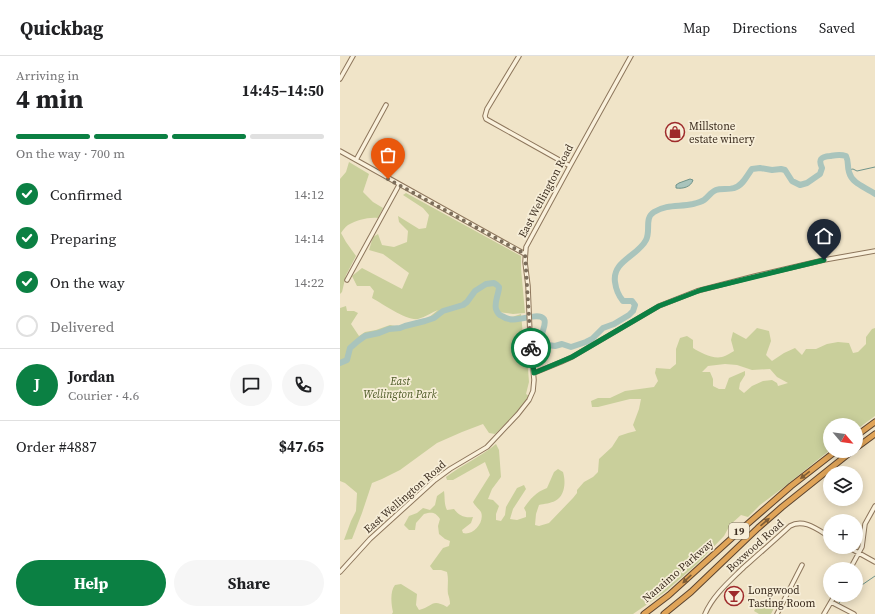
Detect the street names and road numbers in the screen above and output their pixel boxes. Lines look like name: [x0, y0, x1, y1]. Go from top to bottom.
street label: East Wellington Road: [515, 141, 577, 240]
street label: East Wellington Road: [361, 457, 450, 537]
street label: Boxwood Road: [723, 516, 788, 576]
road number: 19: [729, 523, 749, 539]
street label: Nanaimo Parkway: [639, 536, 717, 606]

